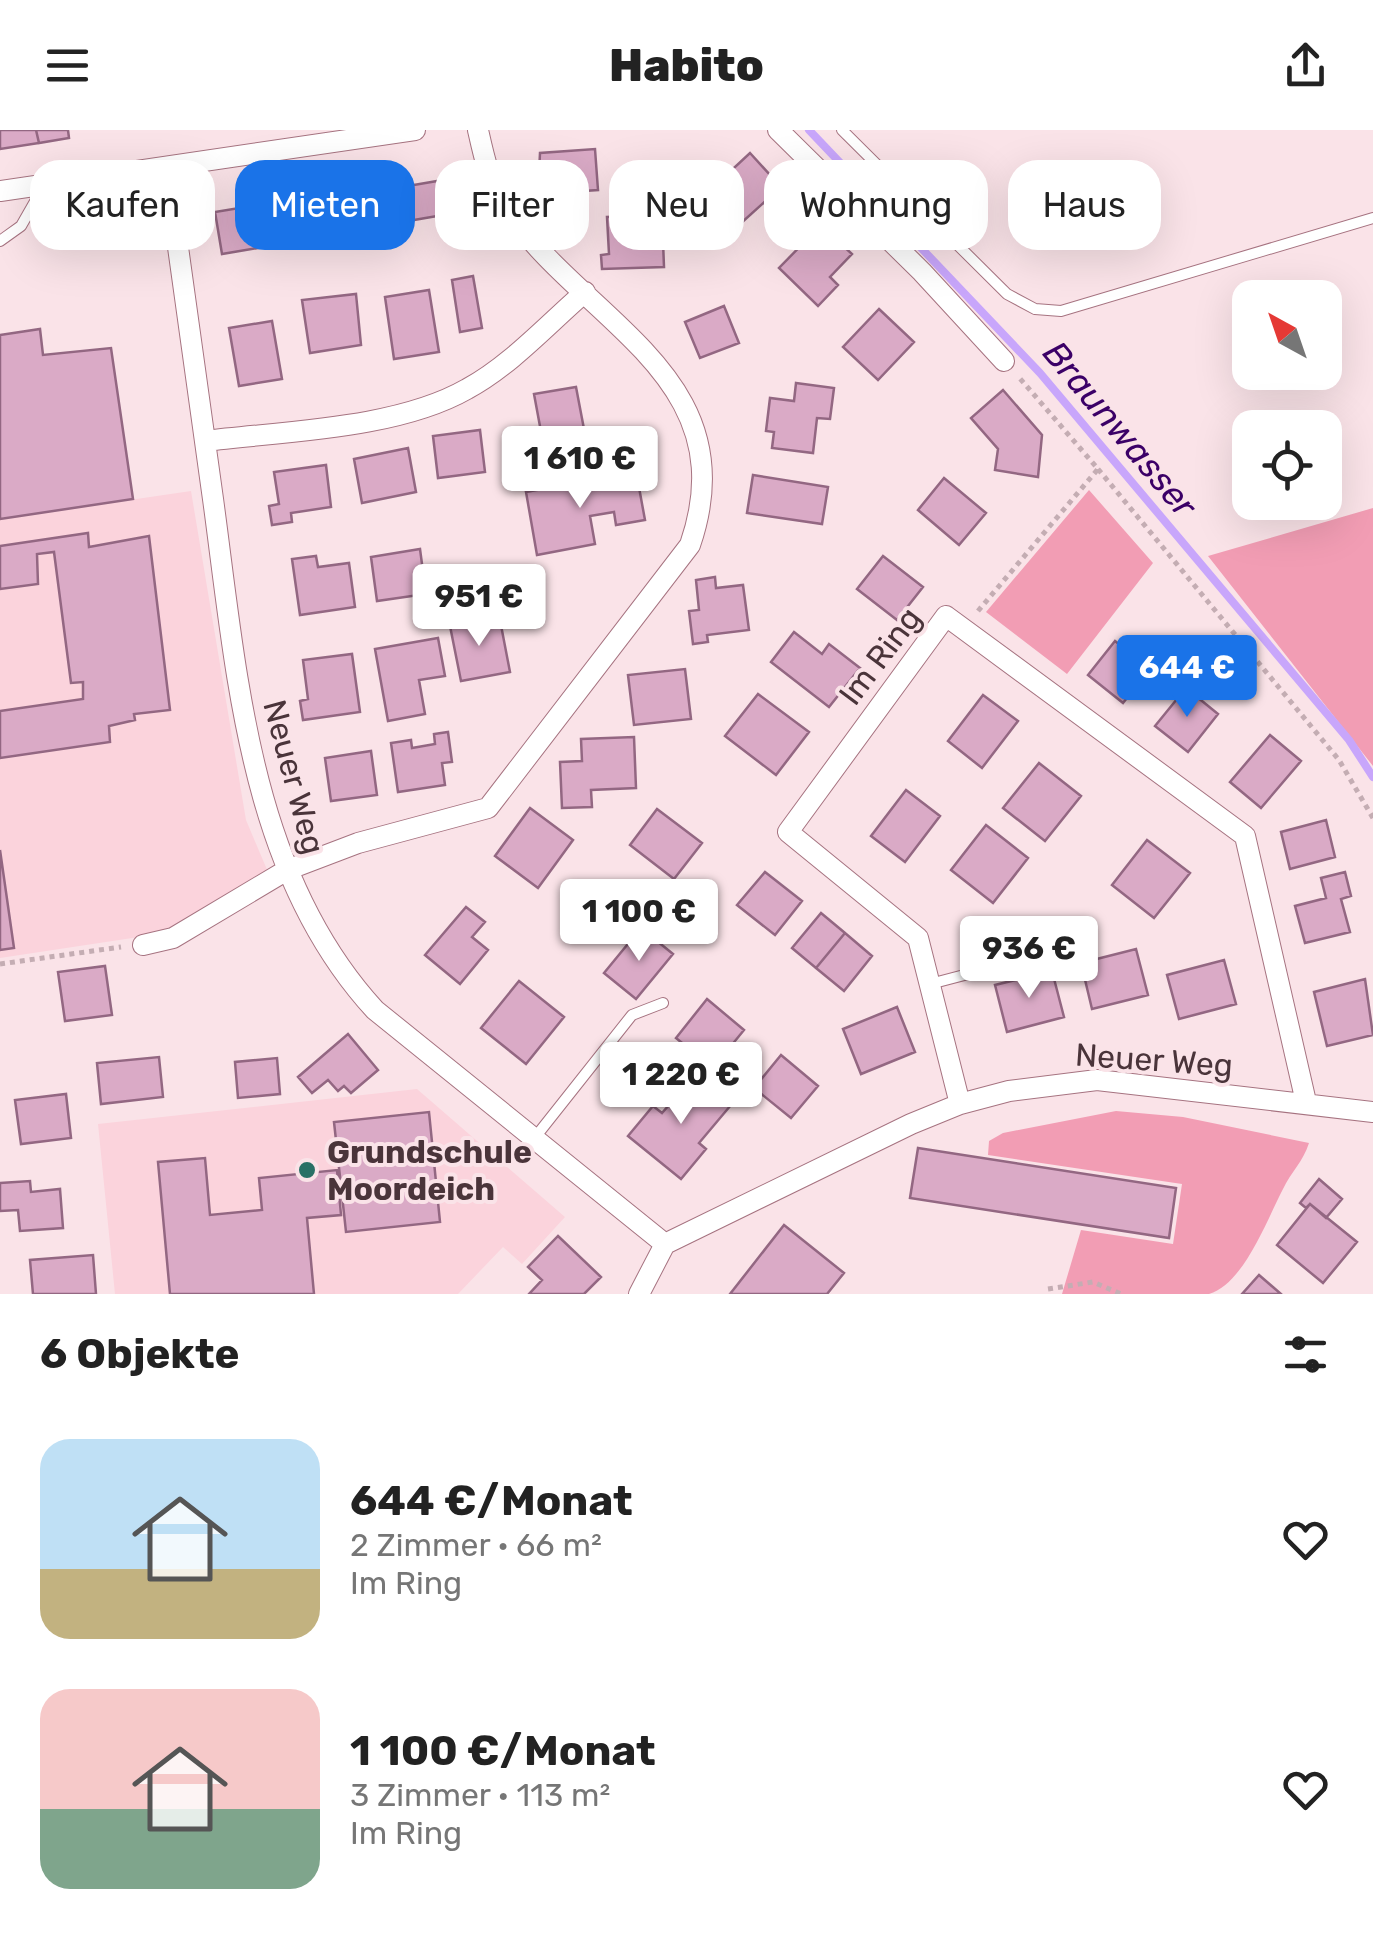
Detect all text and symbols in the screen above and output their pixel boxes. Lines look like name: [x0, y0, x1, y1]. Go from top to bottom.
icon: menu: [40, 38, 95, 93]
icon: share: [1278, 38, 1333, 93]
text: Habito: [609, 39, 764, 92]
chip: Kaufen: [30, 160, 215, 250]
chip: Mieten: [235, 160, 415, 250]
chip: Filter: [435, 160, 589, 250]
chip: Neu: [609, 160, 744, 250]
chip: Wohnung: [764, 160, 988, 250]
chip: Haus: [1008, 160, 1161, 250]
north arrow: [1232, 280, 1342, 390]
map controls: [1232, 280, 1342, 520]
water label: Braunwasser: [1034, 333, 1207, 527]
button: locate: [1232, 410, 1342, 520]
pin: 1 610 €: [488, 426, 672, 511]
text: 1 610 €: [524, 439, 636, 477]
pin: 951 €: [409, 564, 549, 649]
text: 951 €: [435, 577, 523, 615]
street label: Im Ring: [831, 600, 929, 712]
pin: 644 €: [1117, 635, 1257, 720]
text: 644 €: [1139, 648, 1235, 686]
street label: Neuer Weg: [255, 696, 333, 858]
pin: 1 100 €: [547, 879, 731, 964]
text: 1 100 €: [582, 892, 696, 930]
pin: 936 €: [959, 916, 1099, 1001]
text: 936 €: [982, 929, 1076, 967]
street label: Neuer Weg: [1074, 1036, 1234, 1084]
pin: 1 220 €: [589, 1042, 773, 1127]
text: 1 220 €: [622, 1055, 740, 1093]
place label: Grundschule Moordeich: [327, 1133, 532, 1208]
marker: Grundschule Moordeich: [296, 1159, 318, 1181]
icon: filters: [1278, 1327, 1333, 1382]
text: 6 Objekte: [40, 1329, 240, 1379]
text: 644 €/Monat: [350, 1476, 633, 1526]
icon: home: [120, 1479, 240, 1599]
icon: heart: [1278, 1512, 1333, 1567]
text: 2 Zimmer · 66 m²: [350, 1526, 602, 1564]
text: Im Ring: [350, 1564, 462, 1602]
text: 1 100 €/Monat: [350, 1726, 656, 1776]
icon: home: [120, 1729, 240, 1849]
icon: heart: [1278, 1762, 1333, 1817]
text: 3 Zimmer · 113 m²: [350, 1776, 610, 1814]
text: Im Ring: [350, 1814, 462, 1852]

